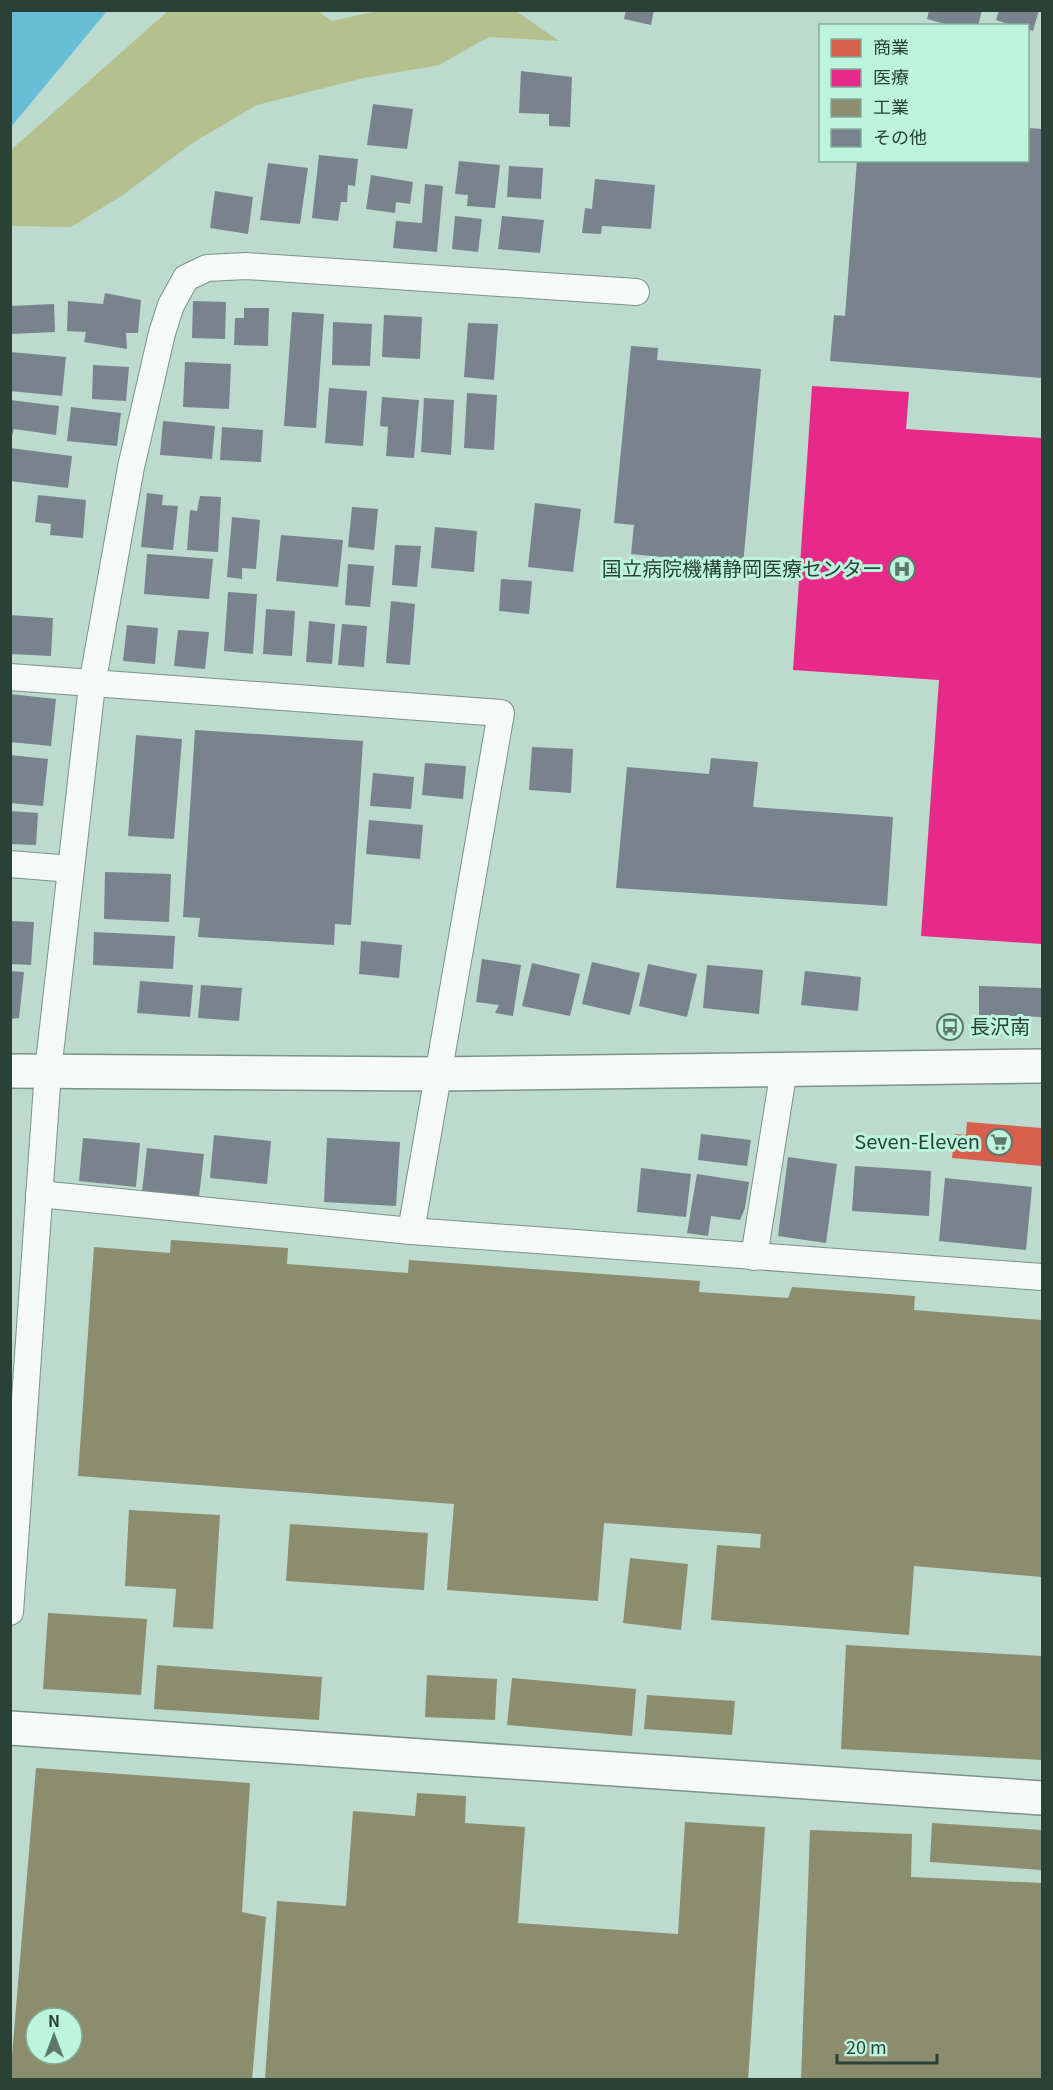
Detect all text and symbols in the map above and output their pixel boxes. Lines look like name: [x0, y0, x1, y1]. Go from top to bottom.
legend: [819, 24, 1029, 162]
text: 商業: [873, 33, 909, 59]
text: 医療: [873, 63, 909, 89]
text: 工業: [873, 93, 909, 119]
text: その他: [873, 123, 927, 149]
place label: 国立病院機構静岡医療センター: [602, 553, 882, 582]
hospital icon: 国立病院機構静岡医療センター: [887, 554, 917, 584]
place label: 長沢南: [970, 1011, 1030, 1040]
bus stop icon: 長沢南: [935, 1012, 965, 1042]
place label: Seven-Eleven: [854, 1126, 980, 1155]
supermarket icon: Seven-Eleven: [984, 1127, 1014, 1157]
north arrow: [24, 2006, 84, 2066]
text: N: [48, 2008, 60, 2032]
scale bar: [837, 2027, 938, 2065]
text: 20 m: [846, 2033, 887, 2059]

